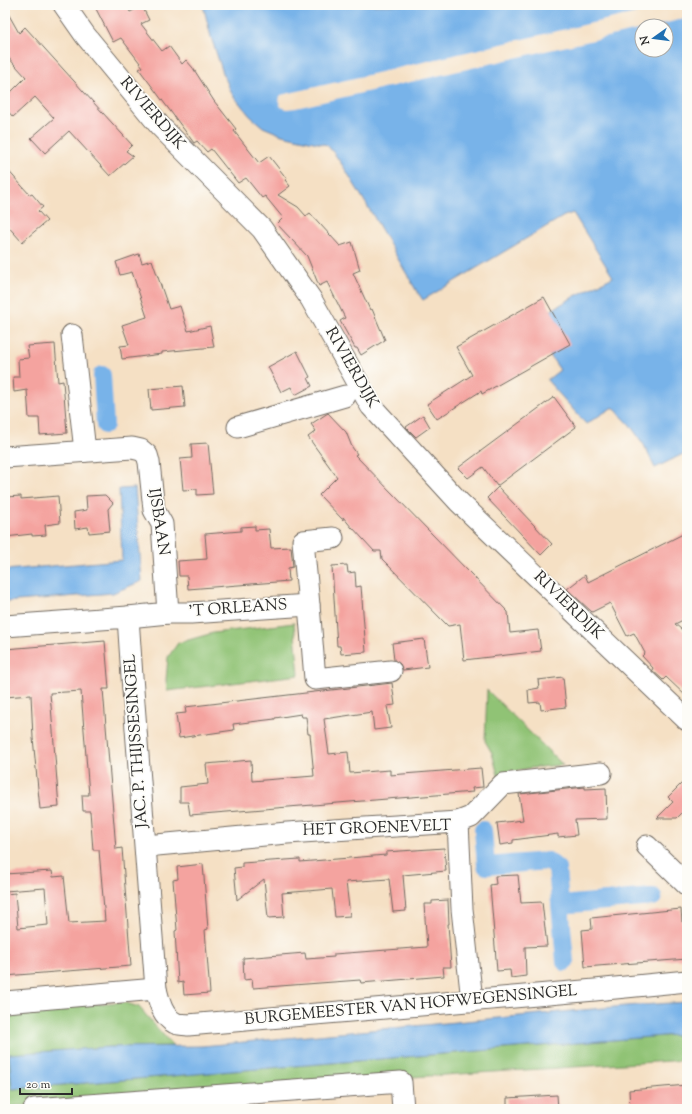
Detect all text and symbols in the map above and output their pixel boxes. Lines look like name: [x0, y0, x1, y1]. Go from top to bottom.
north arrow: [634, 18, 674, 58]
text: N: [636, 34, 654, 47]
street label: RIVIERDIJK: [114, 72, 191, 156]
street label: RIVIERDIJK: [318, 323, 384, 413]
street label: IJSBAAN: [141, 487, 175, 558]
street label: RIVIERDIJK: [528, 566, 609, 646]
street label: 'T ORLEANS: [188, 594, 288, 624]
street label: JAC. P. THIJSSESINGEL: [119, 653, 155, 830]
street label: HET GROENEVELT: [302, 815, 452, 843]
street label: BURGEMEESTER VAN HOFWEGENSINGEL: [244, 980, 579, 1032]
scale bar: [20, 1070, 72, 1096]
text: 20 m: [26, 1076, 51, 1094]

